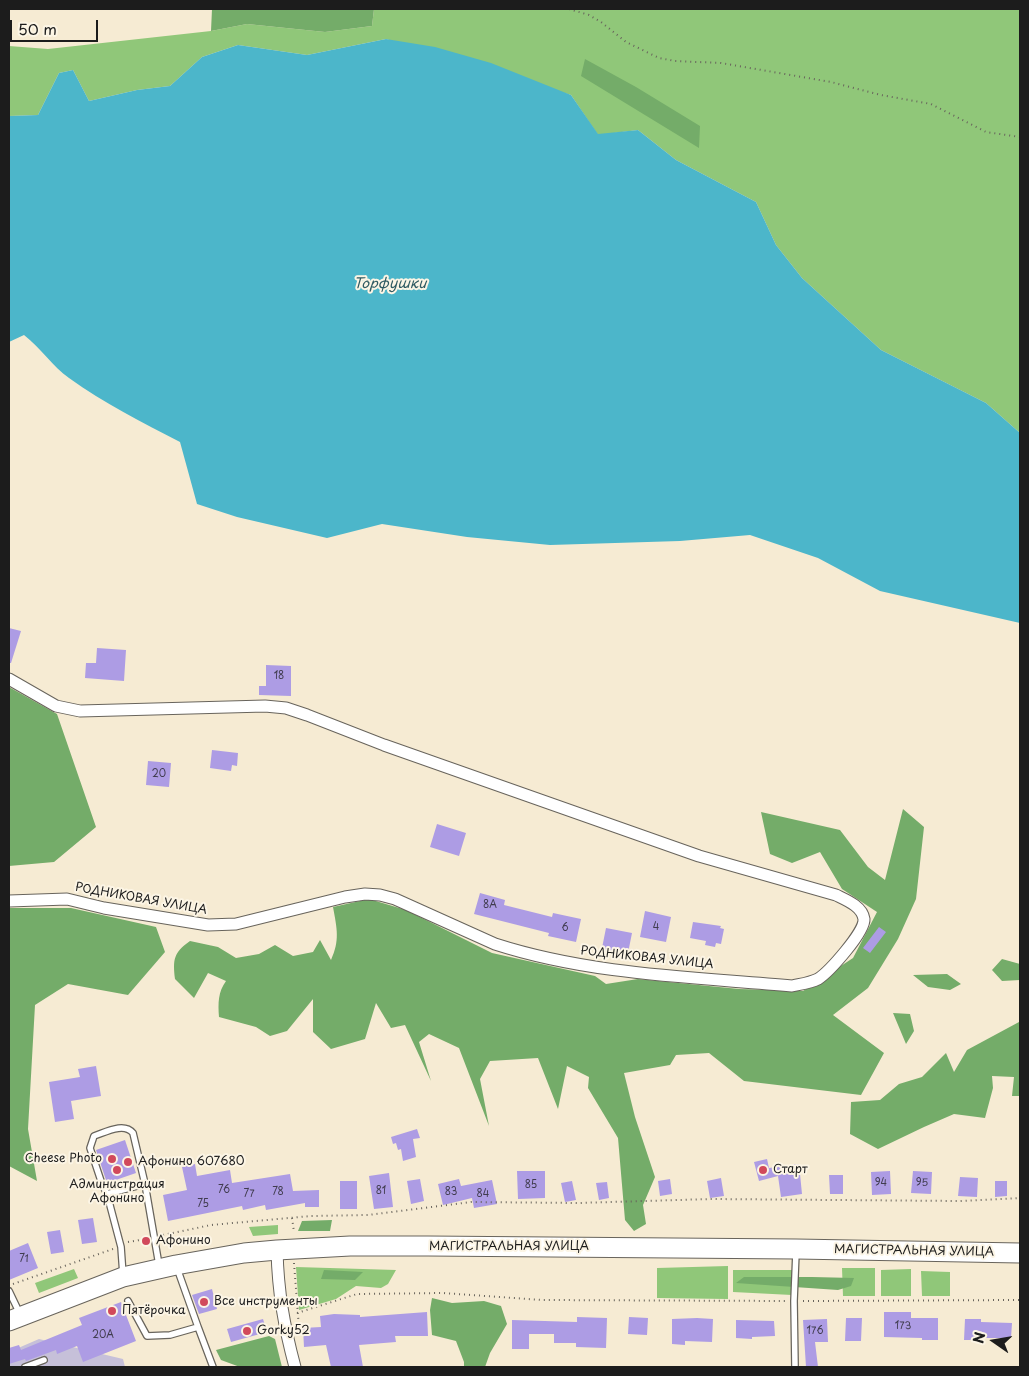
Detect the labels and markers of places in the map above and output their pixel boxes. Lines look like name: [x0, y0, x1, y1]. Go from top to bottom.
place label: Cheese Photo: [25, 1152, 102, 1166]
marker: Cheese Photo: [106, 1153, 118, 1165]
place label: Афонино 607680: [138, 1155, 245, 1169]
marker: Афонино 607680: [122, 1156, 134, 1168]
place label: Старт: [773, 1163, 808, 1177]
marker: Администрация Афонино: [111, 1164, 123, 1176]
marker: Старт: [757, 1164, 769, 1176]
place label: Администрация Афонино: [69, 1178, 165, 1206]
place label: Афонино: [156, 1234, 211, 1248]
marker: Афонино: [140, 1235, 152, 1247]
place label: Все инструменты: [214, 1295, 318, 1309]
marker: Все инструменты: [198, 1296, 210, 1308]
place label: Пятёрочка: [122, 1304, 185, 1318]
marker: Пятёрочка: [106, 1305, 118, 1317]
place label: Gorky52: [257, 1324, 310, 1338]
marker: Gorky52: [241, 1325, 253, 1337]

